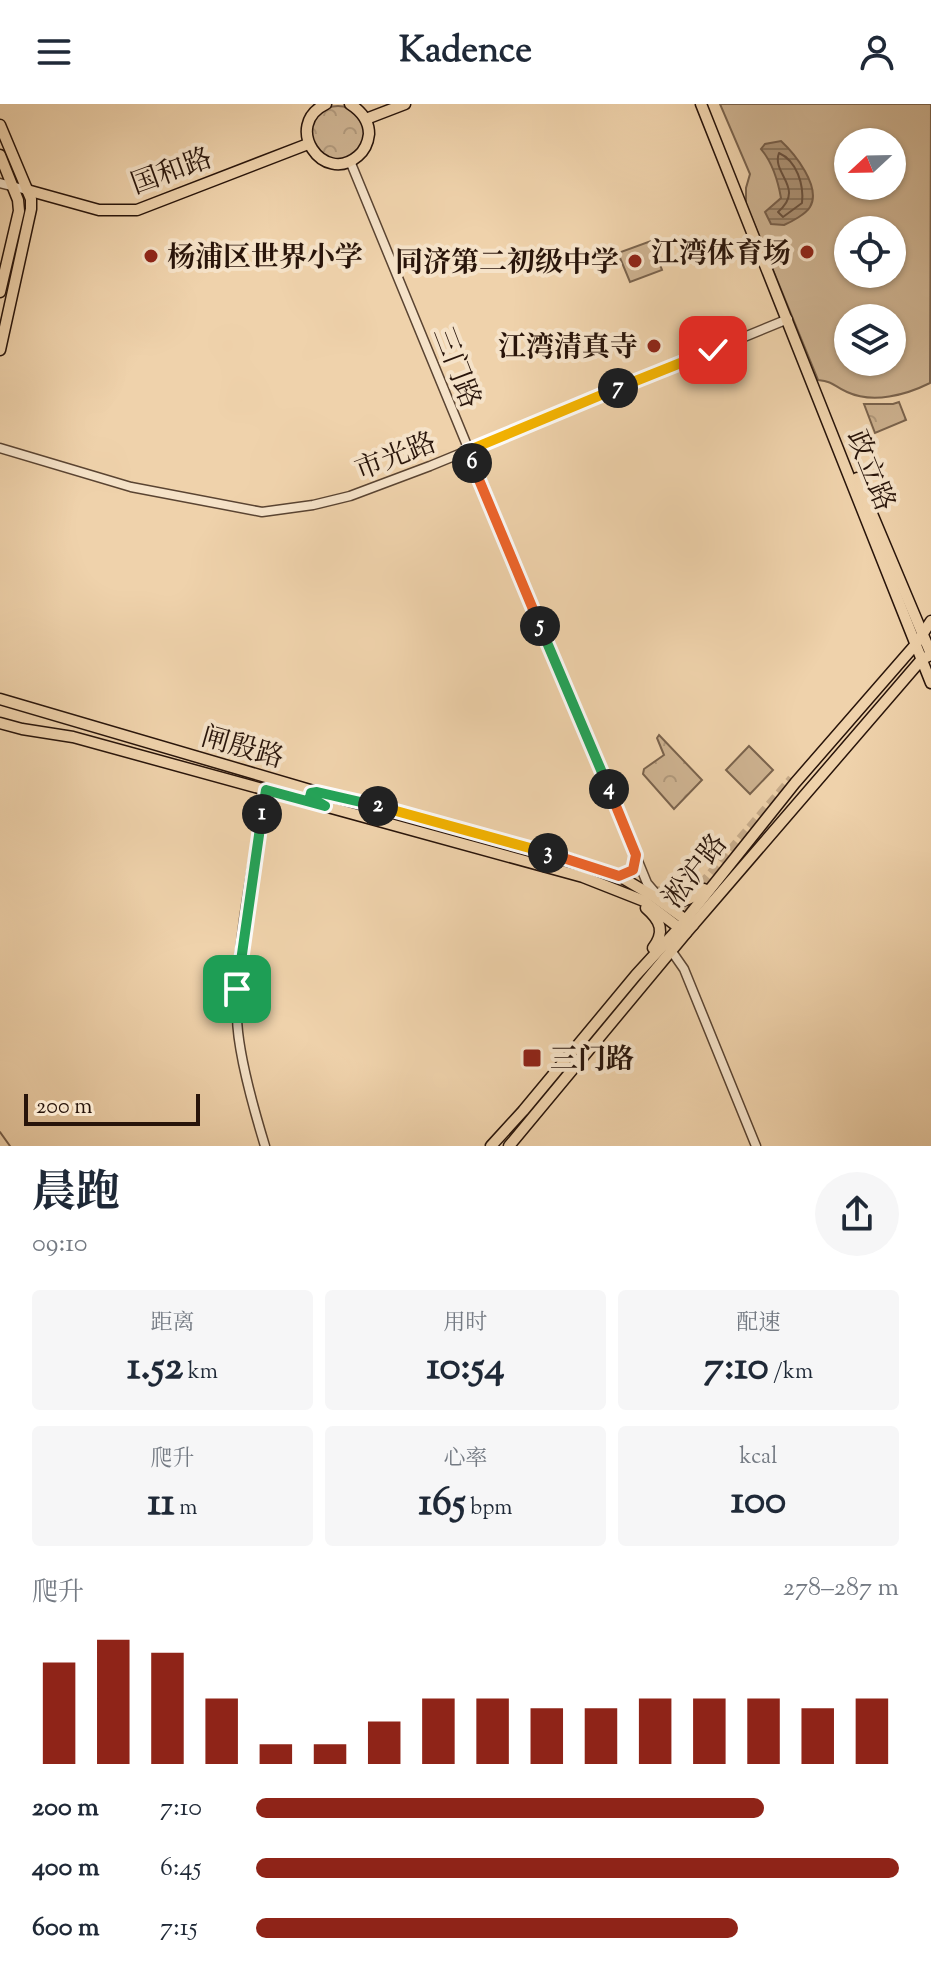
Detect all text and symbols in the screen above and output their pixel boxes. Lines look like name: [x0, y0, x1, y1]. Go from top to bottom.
text: Kadence: [399, 26, 532, 78]
icon: menu: [32, 30, 76, 74]
icon: person: [855, 30, 899, 74]
north arrow: [834, 128, 906, 200]
map controls: [834, 128, 906, 376]
street label: 国和路: [126, 140, 218, 206]
button: locate: [834, 216, 906, 288]
place label: 江湾体育场: [651, 235, 791, 275]
place label: 杨浦区世界小学: [167, 239, 363, 279]
marker: 江湾体育场: [798, 243, 816, 261]
place label: 同济第二初级中学: [395, 244, 619, 284]
marker: 杨浦区世界小学: [142, 247, 160, 265]
marker: 同济第二初级中学: [626, 252, 644, 270]
button: layers: [834, 304, 906, 376]
pin: [679, 316, 747, 384]
street label: 三门路: [421, 322, 489, 414]
icon: check: [691, 328, 735, 372]
place label: 江湾清真寺: [498, 329, 638, 369]
marker: 江湾清真寺: [645, 337, 663, 355]
pin: 7: [598, 368, 638, 408]
text: 7: [612, 372, 624, 404]
street label: 市光路: [350, 424, 442, 492]
street label: 政立路: [835, 425, 903, 518]
pin: 6: [452, 443, 492, 483]
text: 6: [467, 447, 477, 479]
pin: 5: [520, 606, 560, 646]
text: 5: [536, 610, 544, 642]
street label: 闸殷路: [196, 718, 288, 780]
pin: 4: [589, 769, 629, 809]
text: 4: [603, 773, 615, 805]
pin: 2: [358, 786, 398, 826]
text: 2: [373, 790, 383, 822]
pin: 1: [242, 794, 282, 834]
text: 1: [258, 798, 266, 830]
street label: 淞沪路: [655, 826, 738, 917]
pin: 3: [528, 833, 568, 873]
text: 3: [544, 837, 552, 869]
pin: [203, 955, 271, 1023]
icon: arrive: [215, 967, 259, 1011]
place label: 三门路: [550, 1041, 634, 1081]
marker: 三门路: [521, 1047, 543, 1069]
scale bar: [24, 1090, 200, 1126]
text: 200 m: [36, 1092, 92, 1124]
text: 晨跑: [32, 1164, 120, 1227]
button: share: [815, 1172, 899, 1256]
text: 09:10: [32, 1226, 87, 1263]
text: 距离: [150, 1308, 195, 1340]
text: 用时: [443, 1308, 488, 1340]
text: 配速: [736, 1308, 781, 1340]
text: 1.52: [127, 1340, 183, 1397]
text: 10:54: [426, 1340, 505, 1397]
text: 7:10: [704, 1340, 769, 1397]
text: km: [183, 1357, 218, 1389]
text: /km: [769, 1357, 813, 1389]
text: kcal: [740, 1442, 777, 1474]
text: 爬升: [150, 1444, 195, 1476]
text: 心率: [443, 1444, 488, 1476]
text: 100: [731, 1474, 786, 1531]
text: 11: [147, 1476, 175, 1533]
text: 165: [418, 1476, 466, 1533]
text: m: [175, 1493, 198, 1525]
text: bpm: [466, 1493, 513, 1525]
text: 278–287 m: [783, 1570, 899, 1607]
text: 爬升: [32, 1575, 84, 1612]
text: 200 m: [32, 1790, 99, 1827]
text: 7:10: [160, 1790, 202, 1827]
text: 400 m: [32, 1850, 99, 1887]
text: 6:45: [160, 1850, 201, 1887]
text: 600 m: [32, 1910, 99, 1947]
text: 7:15: [160, 1910, 198, 1947]

